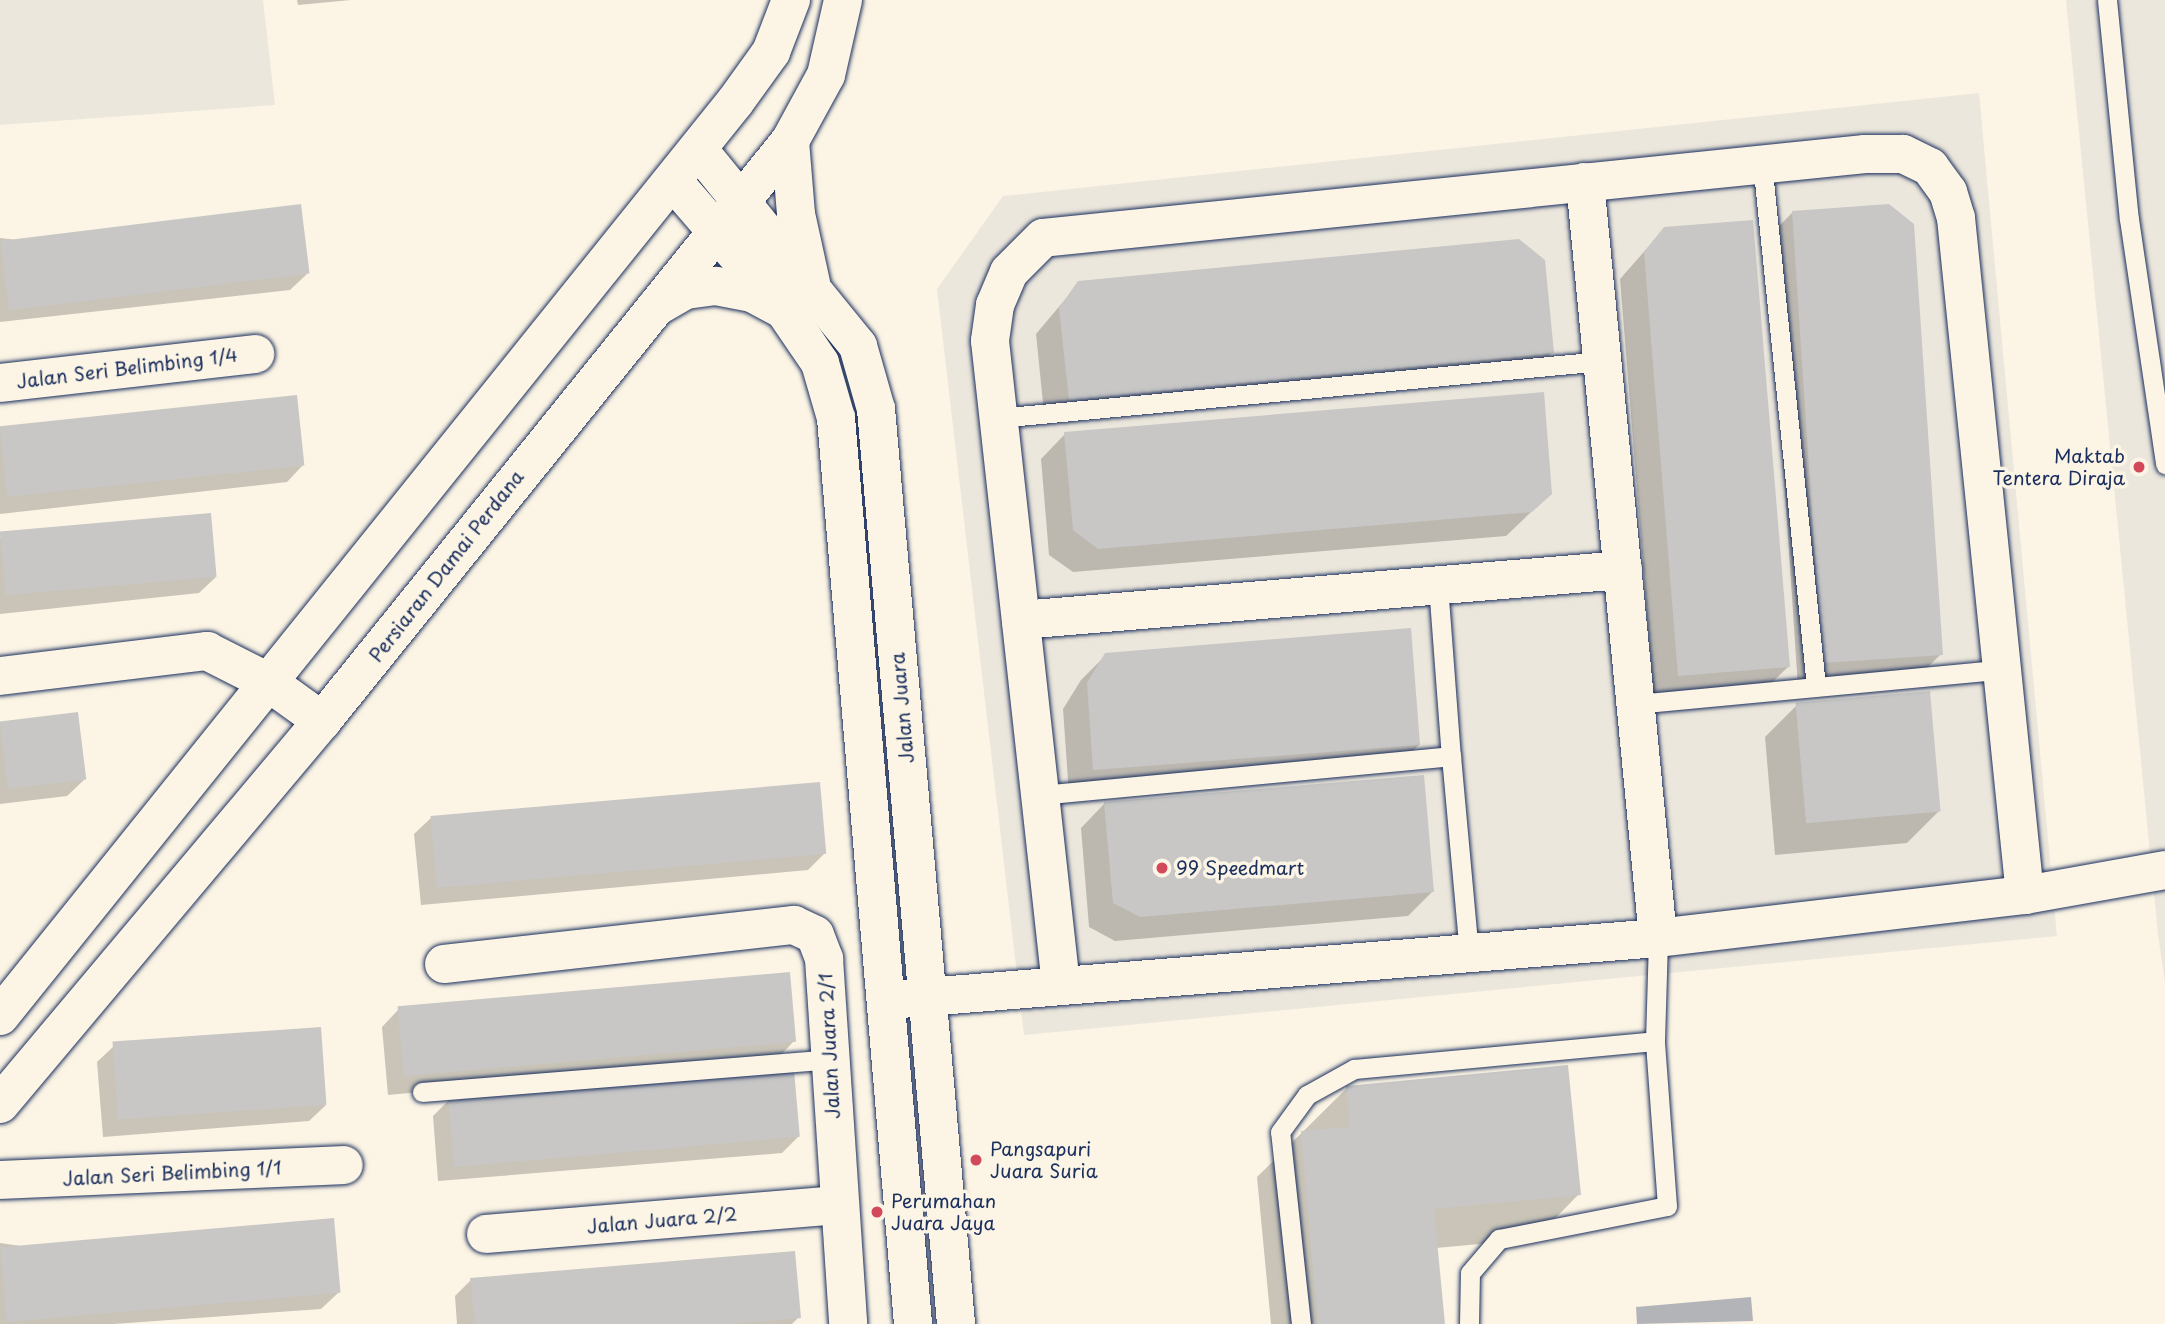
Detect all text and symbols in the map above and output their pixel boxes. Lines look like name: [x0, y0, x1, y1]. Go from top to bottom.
street label: Jalan Seri Belimbing 1/4: [15, 343, 239, 393]
place label: Maktab Tentera Diraja: [1992, 445, 2125, 489]
marker: Maktab Tentera Diraja: [2131, 459, 2147, 475]
street label: Persiaran Damai Perdana: [364, 465, 528, 667]
street label: Jalan Juara: [886, 652, 918, 764]
place label: 99 Speedmart: [1176, 857, 1305, 879]
marker: 99 Speedmart: [1154, 860, 1170, 876]
street label: Jalan Juara 2/1: [814, 972, 844, 1120]
place label: Pangsapuri Juara Suria: [990, 1138, 1098, 1182]
marker: Pangsapuri Juara Suria: [968, 1152, 984, 1168]
street label: Jalan Seri Belimbing 1/1: [62, 1156, 282, 1190]
place label: Perumahan Juara Jaya: [891, 1190, 996, 1234]
street label: Jalan Juara 2/2: [585, 1202, 739, 1238]
marker: Perumahan Juara Jaya: [869, 1204, 885, 1220]

